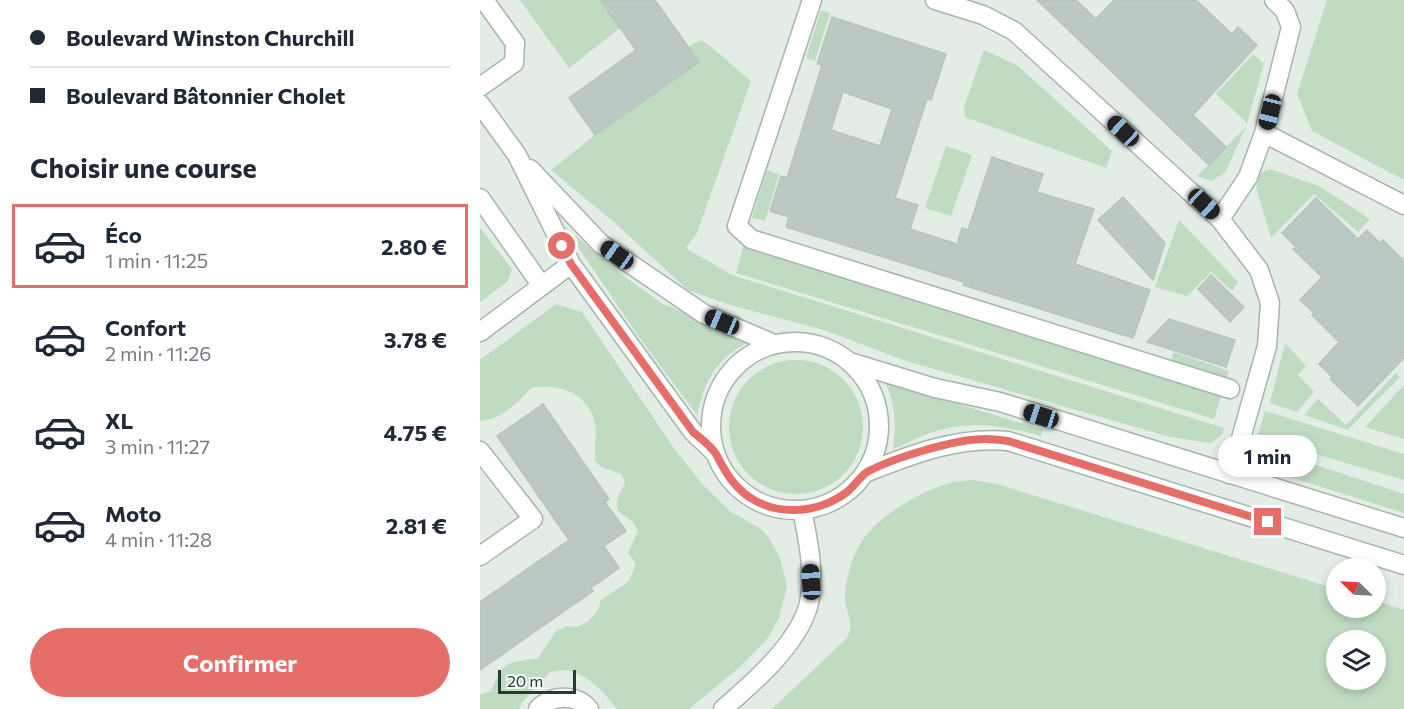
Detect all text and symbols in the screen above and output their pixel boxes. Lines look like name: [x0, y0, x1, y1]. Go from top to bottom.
text: Boulevard Winston Churchill: [66, 24, 355, 51]
text: Boulevard Bâtonnier Cholet: [66, 82, 345, 109]
car: [1257, 92, 1283, 132]
car: [1104, 112, 1142, 150]
text: Choisir une course: [30, 151, 257, 184]
car: [1185, 185, 1223, 223]
icon: car: [33, 219, 87, 273]
text: Éco: [105, 221, 142, 248]
route start: [548, 232, 575, 259]
text: 2.80 €: [381, 233, 447, 260]
car: [597, 237, 637, 273]
text: 1 min · 11:25: [105, 248, 208, 272]
car: [702, 307, 742, 337]
icon: car: [33, 312, 87, 366]
text: Confort: [105, 314, 186, 341]
text: 3.78 €: [384, 326, 447, 353]
text: 2 min · 11:26: [105, 341, 211, 365]
car: [1021, 402, 1061, 430]
icon: car: [33, 405, 87, 459]
text: XL: [105, 407, 133, 434]
text: 4.75 €: [384, 419, 447, 446]
text: 3 min · 11:27: [105, 434, 210, 458]
callout: 1 min: [1218, 435, 1318, 477]
text: 1 min: [1244, 444, 1291, 468]
icon: car: [33, 498, 87, 552]
text: Moto: [105, 500, 161, 527]
route end: [1254, 508, 1281, 535]
text: 2.81 €: [386, 512, 447, 539]
text: 4 min · 11:28: [105, 527, 212, 551]
north arrow: [1326, 558, 1386, 618]
map controls: [1326, 558, 1386, 690]
car: [801, 564, 821, 600]
button: Confirmer: [30, 628, 450, 697]
button: layers: [1326, 630, 1386, 690]
scale bar: [498, 667, 576, 694]
text: 20 m: [507, 671, 543, 690]

